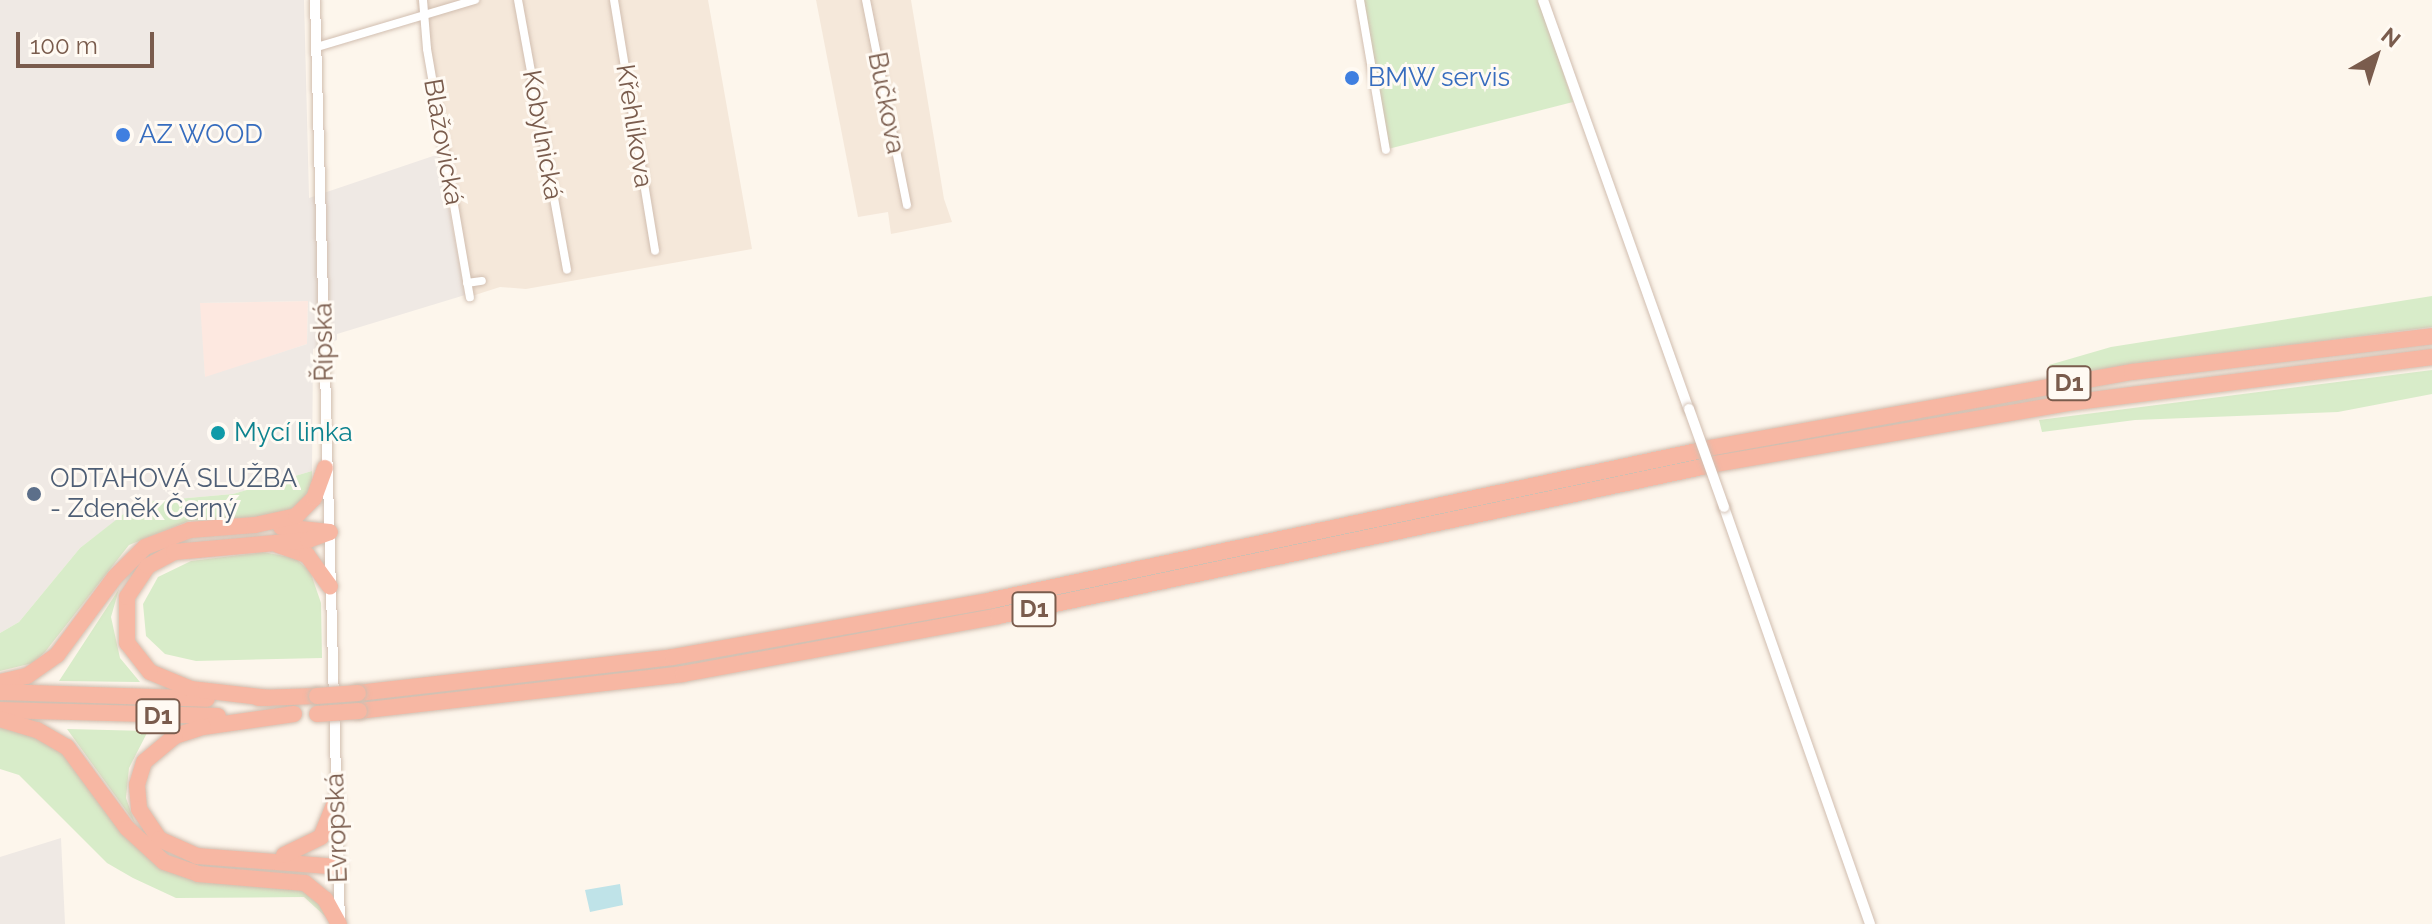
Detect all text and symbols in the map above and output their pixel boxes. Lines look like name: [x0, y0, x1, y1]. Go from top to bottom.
scale bar: [20, 16, 158, 66]
north arrow: [2336, 16, 2416, 96]
text: N: [2376, 22, 2406, 53]
text: 100 m: [30, 31, 98, 60]
street label: Bučkova: [861, 50, 911, 156]
street label: Křehlíkova: [609, 62, 659, 190]
place label: BMW servis: [1368, 62, 1511, 94]
street label: Kobylnická: [515, 68, 569, 202]
marker: BMW servis: [1343, 69, 1361, 87]
street label: Blažovická: [417, 76, 469, 208]
place label: AZ WOOD: [139, 119, 264, 151]
marker: AZ WOOD: [114, 126, 132, 144]
street label: Řípská: [308, 302, 340, 382]
road number: D1: [2045, 363, 2093, 403]
place label: Mycí linka: [234, 417, 353, 449]
marker: Mycí linka: [209, 424, 227, 442]
place label: ODTAHOVÁ SLUŽBA - Zdeněk Černý: [50, 463, 298, 524]
marker: ODTAHOVÁ SLUŽBA - Zdeněk Černý: [25, 485, 43, 503]
road number: D1: [1010, 589, 1058, 629]
road number: D1: [134, 696, 182, 736]
street label: Evropská: [319, 773, 355, 883]

